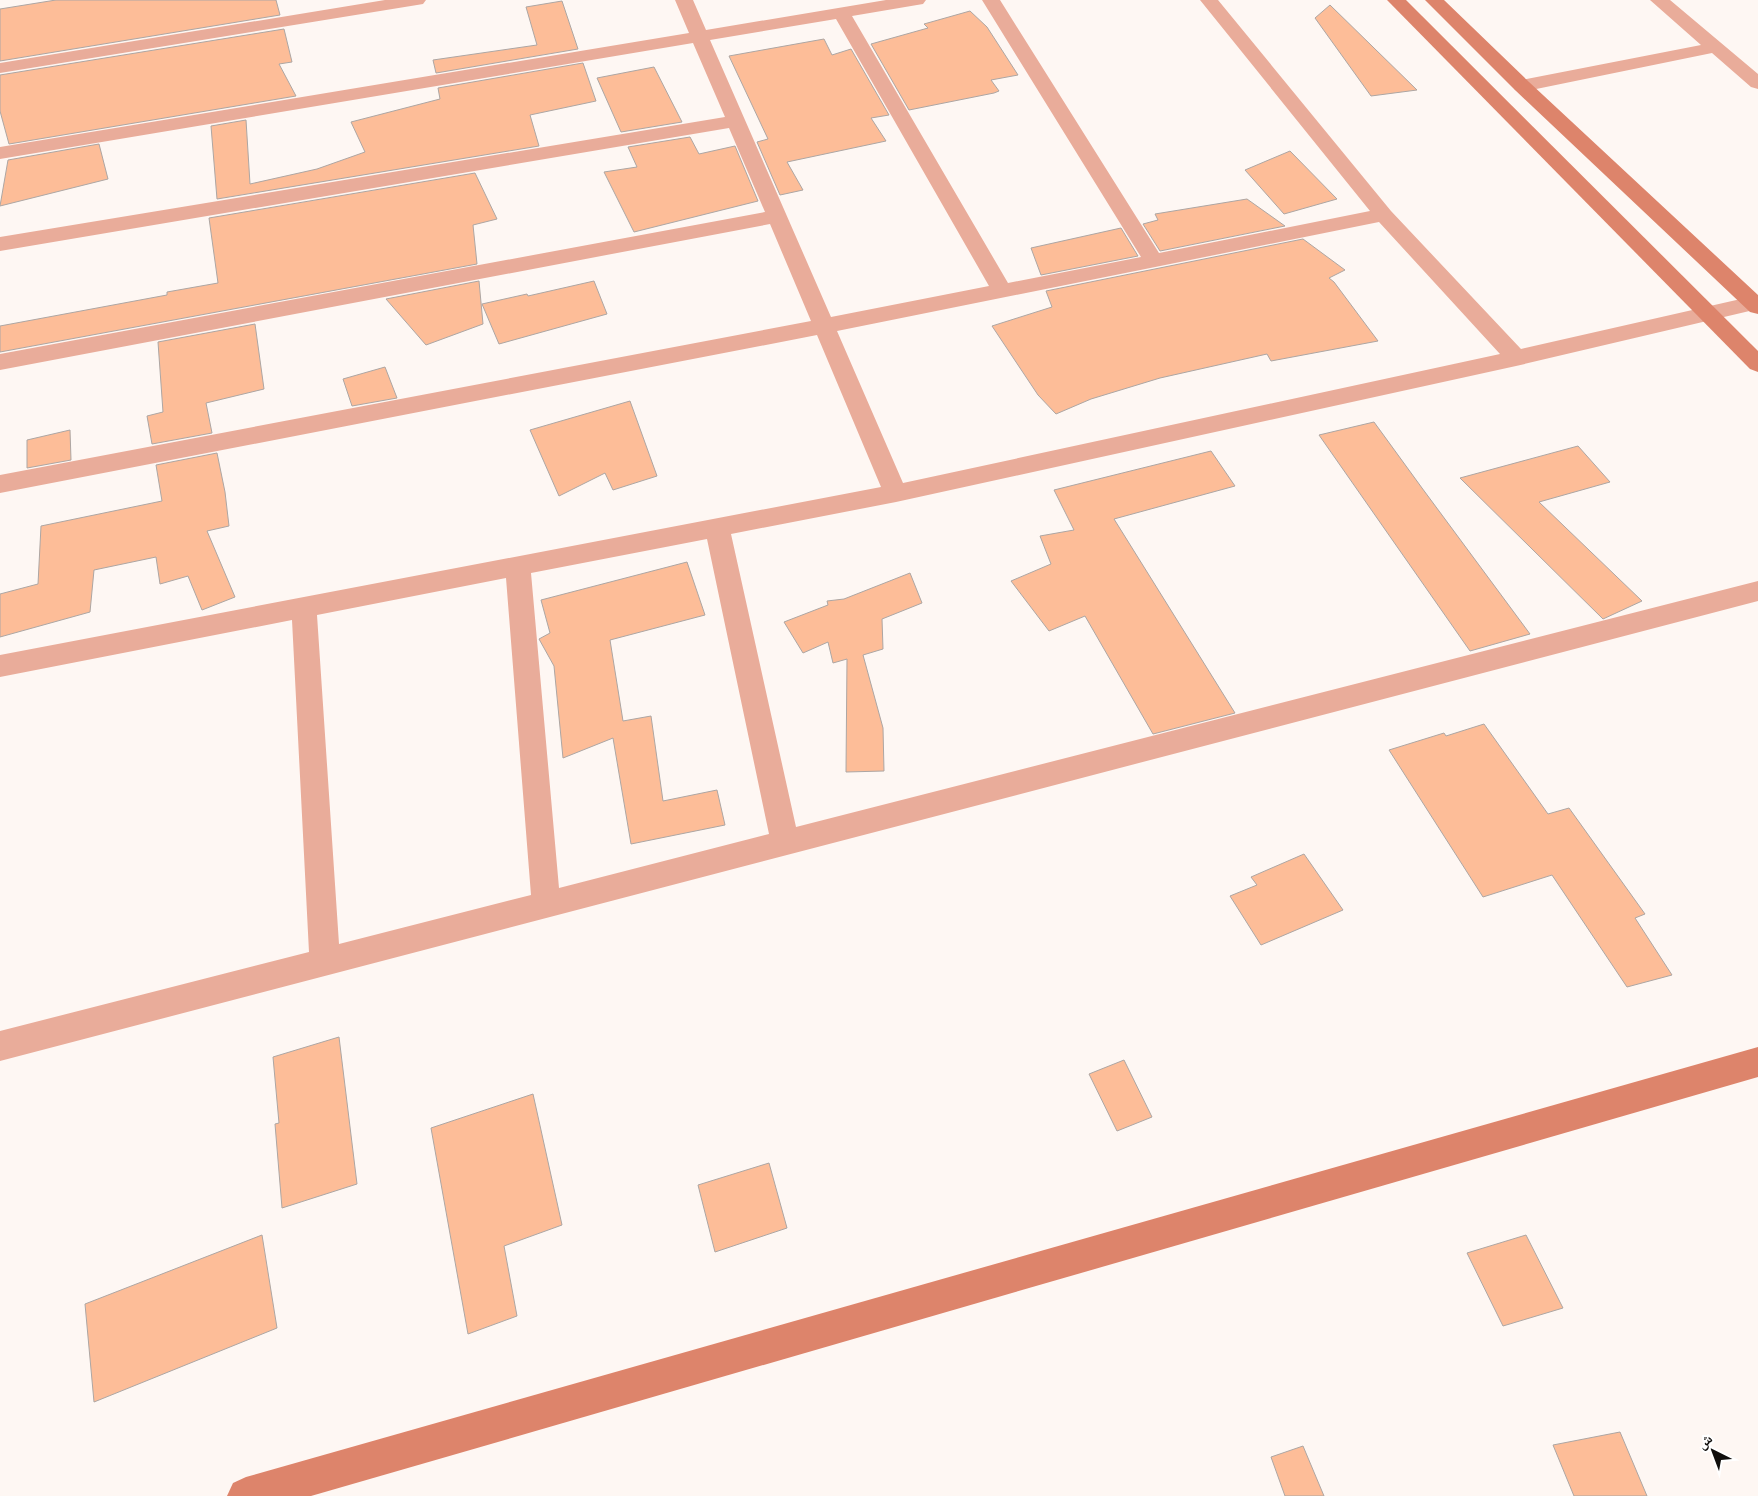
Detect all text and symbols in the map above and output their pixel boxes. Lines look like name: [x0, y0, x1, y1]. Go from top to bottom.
north arrow: [1688, 1426, 1738, 1476]
text: ش: [1691, 1428, 1716, 1453]

